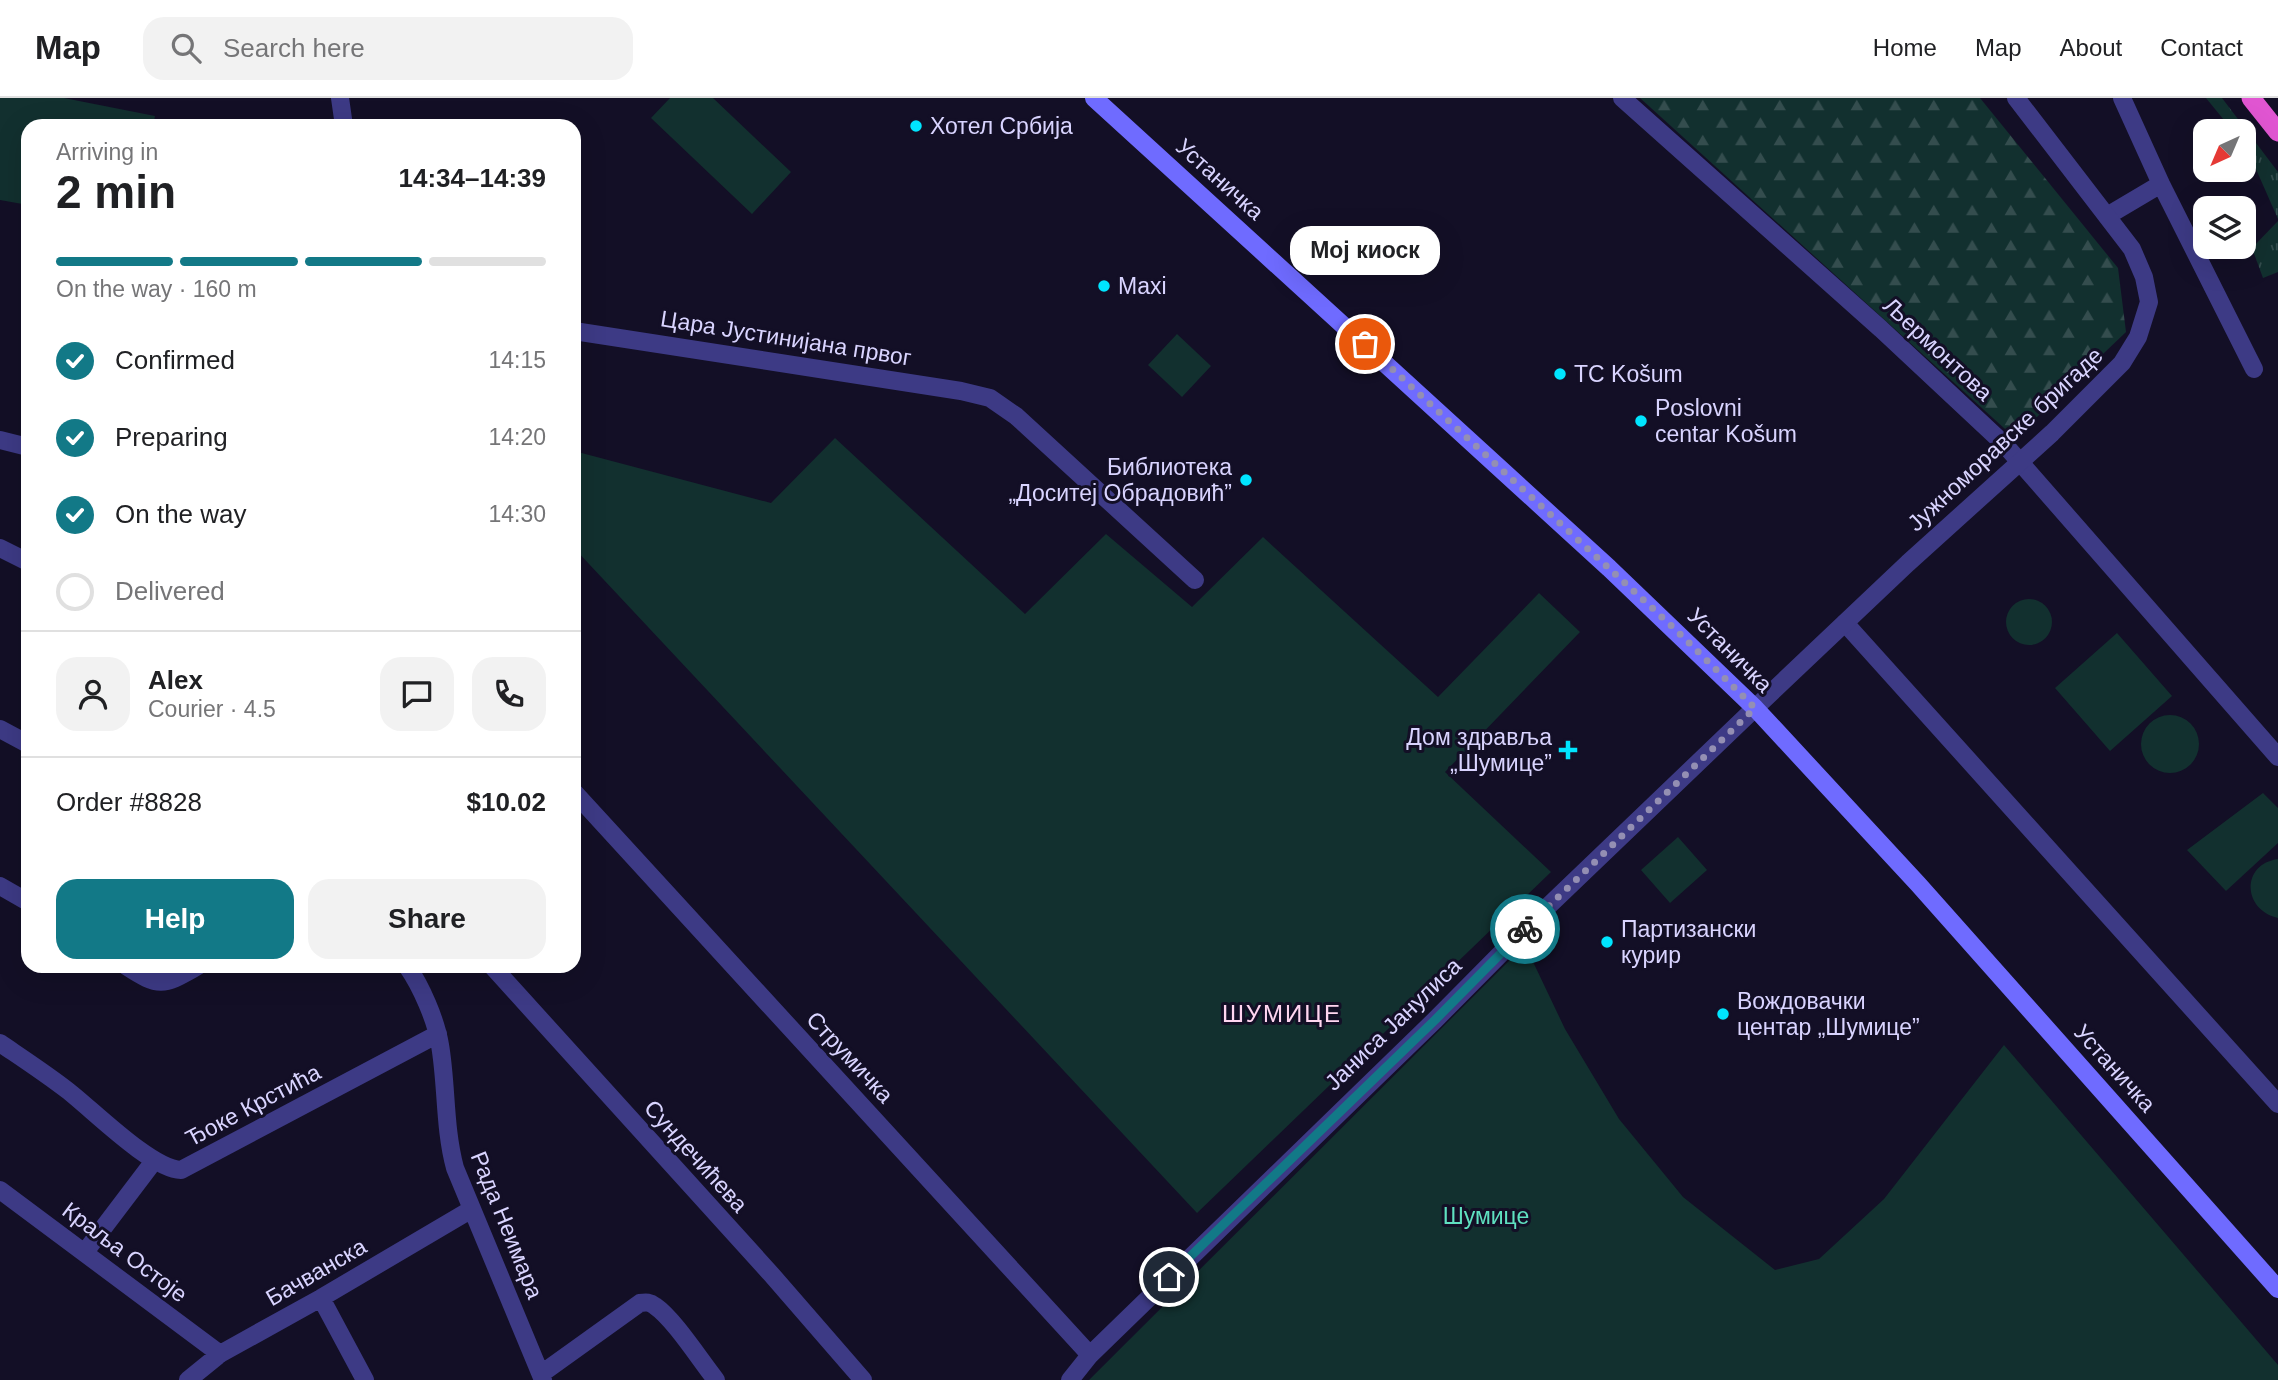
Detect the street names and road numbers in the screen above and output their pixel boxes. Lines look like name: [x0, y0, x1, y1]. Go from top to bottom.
street label: Устаничка: [1171, 133, 1269, 225]
street label: Љермонтова: [1878, 292, 1998, 406]
street label: Цара Јустинијана првог: [659, 305, 913, 371]
street label: Јужноморавске бригаде: [1902, 342, 2108, 536]
street label: Устаничка: [1682, 602, 1778, 698]
street label: Јаниса Јанулиса: [1320, 952, 1467, 1096]
street label: Струмичка: [801, 1006, 899, 1108]
street label: Устаничка: [2069, 1019, 2161, 1117]
street label: Ђоке Крстића: [181, 1058, 325, 1151]
street label: Сундечићева: [639, 1095, 753, 1217]
street label: Рада Неимара: [466, 1148, 548, 1303]
street label: Краља Остоје: [58, 1197, 192, 1307]
street label: Бачванска: [261, 1233, 371, 1311]

